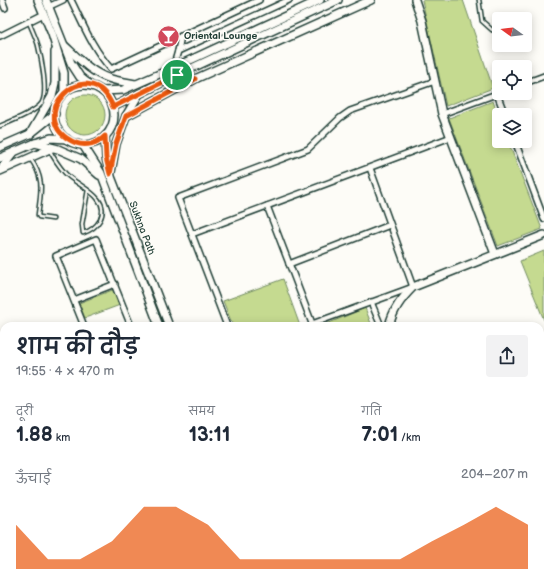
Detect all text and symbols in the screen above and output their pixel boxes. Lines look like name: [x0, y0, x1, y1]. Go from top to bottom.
north arrow: [492, 12, 532, 52]
map controls: [492, 12, 532, 148]
bar icon: Oriental Lounge: [155, 23, 181, 49]
place label: Oriental Lounge: [184, 30, 257, 42]
pin: [160, 58, 194, 92]
button: locate: [492, 60, 532, 100]
icon: arrive: [166, 64, 188, 86]
button: layers: [492, 108, 532, 148]
street label: Sukhna Path: [126, 200, 158, 257]
text: शाम की दौड़: [16, 334, 139, 361]
button: share: [486, 335, 528, 377]
text: 19:55 · 4 × 470 m: [16, 363, 114, 379]
text: दूरी: [16, 405, 33, 418]
text: समय: [189, 405, 215, 418]
text: गति: [361, 405, 381, 418]
text: 1.88: [16, 423, 53, 447]
text: 13:11: [189, 423, 230, 447]
text: 7:01: [361, 423, 398, 447]
text: km: [53, 431, 70, 444]
text: /km: [398, 431, 421, 444]
text: 204–207 m: [461, 466, 528, 482]
text: ऊँचाई: [16, 471, 51, 487]

